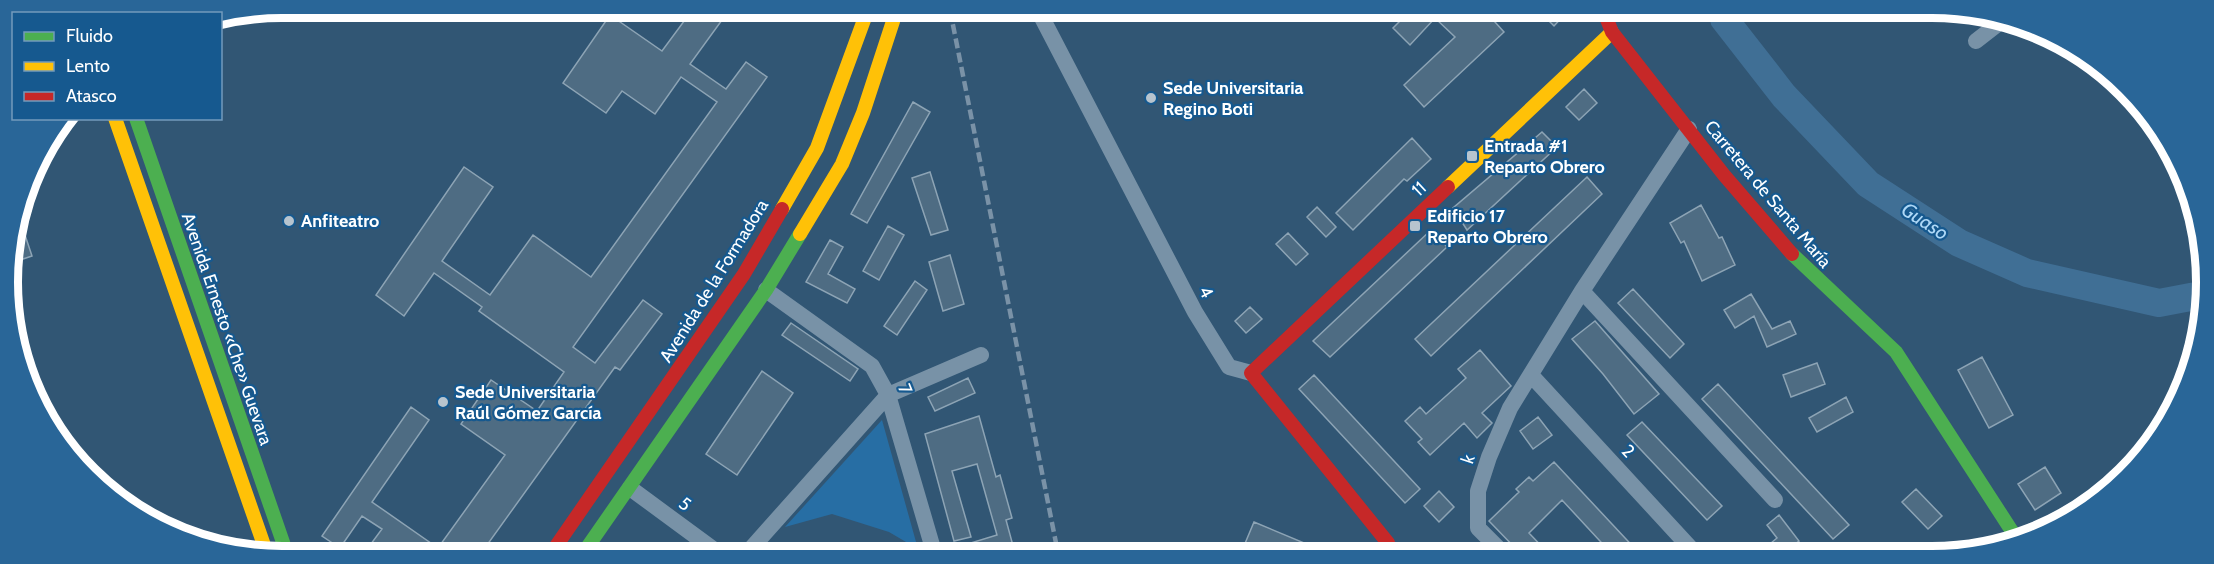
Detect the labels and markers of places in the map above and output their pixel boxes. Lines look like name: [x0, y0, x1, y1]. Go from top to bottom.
place label: Sede Universitaria Regino Boti: [1163, 77, 1304, 120]
marker: Sede Universitaria Regino Boti: [1144, 91, 1158, 105]
place label: Entrada #1 Reparto Obrero: [1484, 135, 1605, 178]
marker: Entrada #1 Reparto Obrero: [1465, 149, 1479, 163]
place label: Edificio 17 Reparto Obrero: [1427, 205, 1548, 248]
place label: Anfiteatro: [301, 210, 379, 232]
marker: Anfiteatro: [282, 214, 296, 228]
marker: Edificio 17 Reparto Obrero: [1408, 219, 1422, 233]
place label: Sede Universitaria Raúl Gómez García: [455, 381, 602, 424]
marker: Sede Universitaria Raúl Gómez García: [436, 395, 450, 409]

